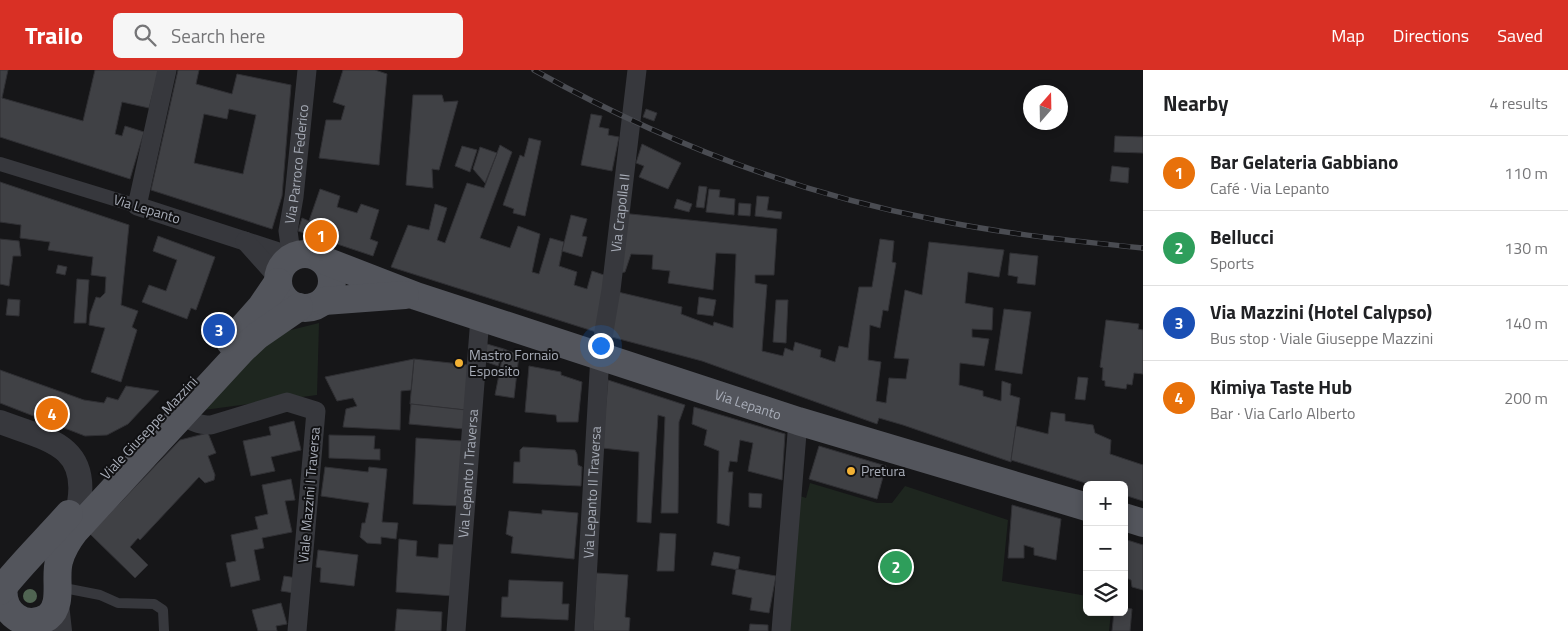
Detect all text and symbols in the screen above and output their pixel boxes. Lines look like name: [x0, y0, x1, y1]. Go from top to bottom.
search box: [113, 13, 463, 58]
text: Trailo: [25, 17, 83, 53]
icon: search: [131, 21, 159, 49]
text: Search here: [171, 21, 265, 50]
text: Map: [1331, 22, 1365, 49]
text: Directions: [1393, 22, 1469, 49]
text: Saved: [1497, 22, 1543, 49]
north arrow: [1023, 85, 1068, 130]
text: Nearby: [1163, 87, 1228, 119]
text: 4 results: [1489, 91, 1548, 115]
street label: Via Parroco Federico: [278, 103, 313, 225]
text: Bar Gelateria Gabbiano: [1210, 147, 1398, 176]
text: 1: [1175, 161, 1183, 185]
text: 110 m: [1504, 161, 1548, 185]
street label: Via Crapolla II: [605, 172, 635, 253]
text: Café · Via Lepanto: [1210, 176, 1330, 200]
street label: Via Lepanto: [111, 188, 183, 229]
pin: 1: [305, 217, 337, 255]
text: Bellucci: [1210, 222, 1274, 251]
text: 2: [1175, 236, 1183, 260]
text: 130 m: [1504, 236, 1548, 260]
text: Sports: [1210, 251, 1254, 275]
text: Via Mazzini (Hotel Calypso): [1210, 297, 1432, 326]
pin: 3: [203, 311, 235, 349]
text: 3: [1175, 311, 1183, 335]
text: 140 m: [1504, 311, 1548, 335]
text: Bus stop · Viale Giuseppe Mazzini: [1210, 326, 1433, 350]
your location: [588, 333, 614, 359]
place label: Mastro Fornaio Esposito: [469, 344, 559, 381]
marker: Mastro Fornaio Esposito: [453, 357, 465, 369]
street label: Viale Giuseppe Mazzini: [95, 371, 202, 484]
text: Kimiya Taste Hub: [1210, 372, 1352, 401]
street label: Via Lepanto: [712, 383, 784, 425]
text: 4: [1175, 386, 1183, 410]
text: 200 m: [1504, 386, 1548, 410]
pin: 4: [36, 395, 68, 433]
text: Bar · Via Carlo Alberto: [1210, 401, 1356, 425]
street label: Via Lepanto I Traversa: [452, 408, 483, 539]
street label: Via Lepanto II Traversa: [577, 425, 606, 559]
street label: Viale Mazzini I Traversa: [292, 426, 325, 564]
place label: Pretura: [861, 460, 905, 481]
marker: Pretura: [845, 465, 857, 477]
map controls: [1083, 481, 1128, 616]
button: +: [1083, 481, 1128, 526]
button: −: [1083, 526, 1128, 571]
pin: 2: [880, 548, 912, 586]
button: layers: [1083, 571, 1128, 616]

